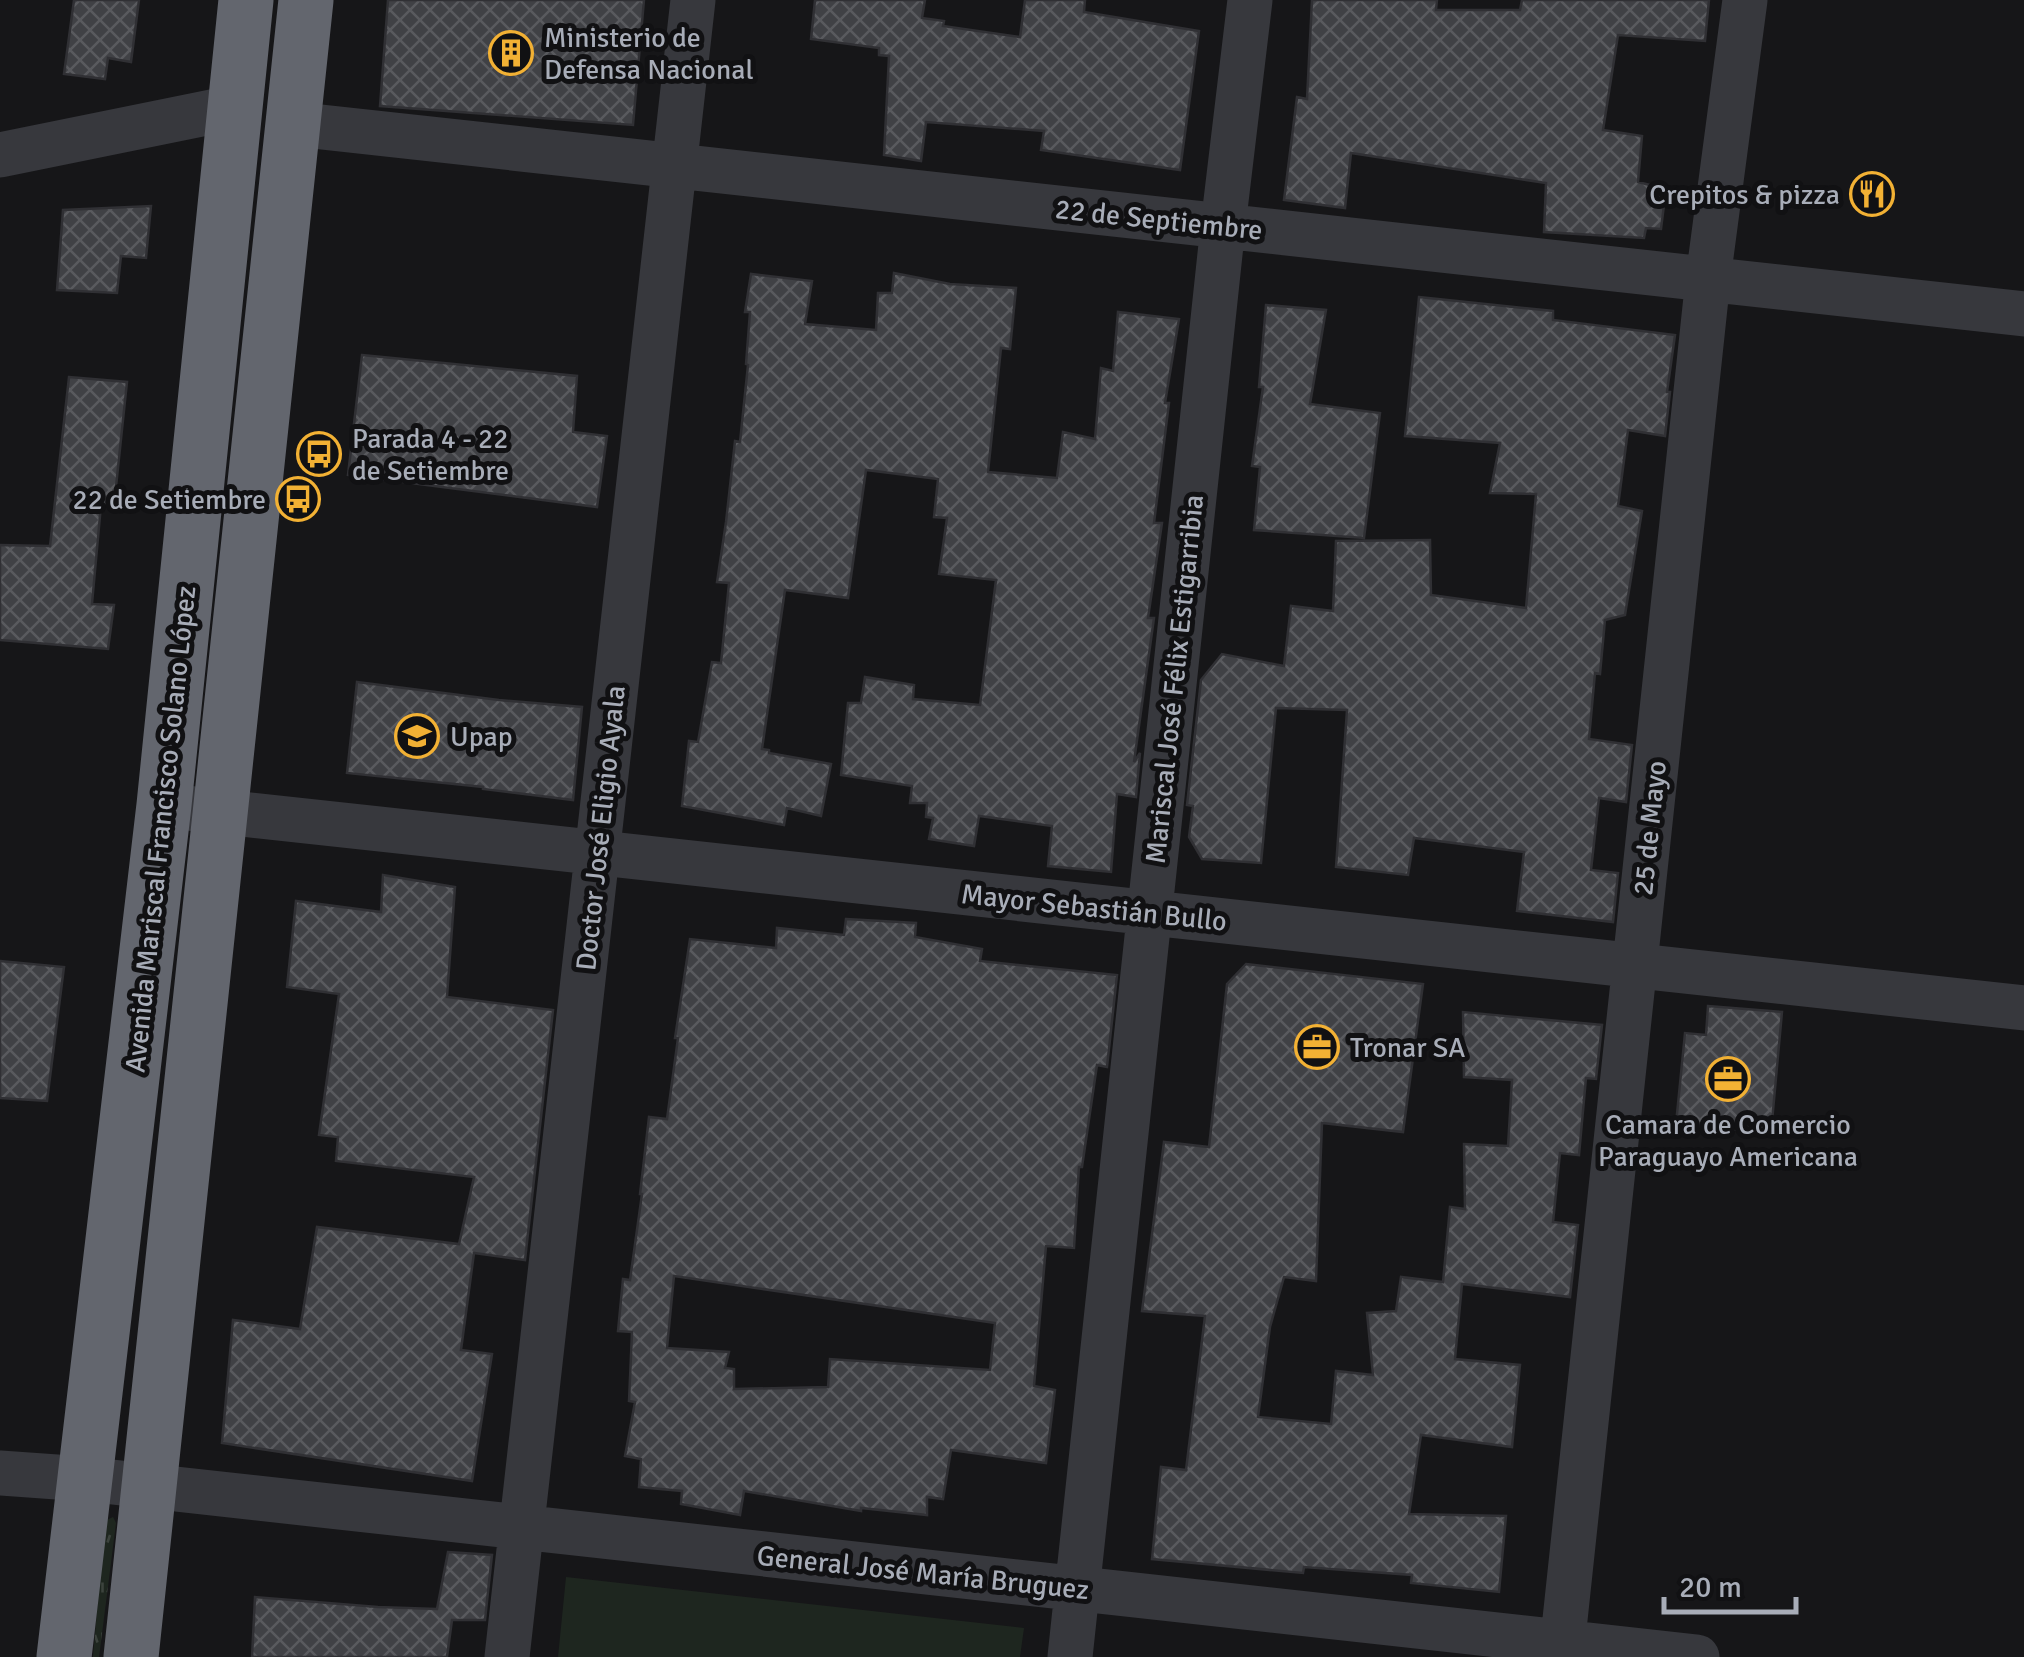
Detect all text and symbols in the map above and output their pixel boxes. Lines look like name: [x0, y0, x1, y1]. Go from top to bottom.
place label: Ministerio de Defensa Nacional: [544, 21, 754, 87]
building icon: Ministerio de Defensa Nacional: [488, 30, 534, 76]
restaurant icon: Crepitos & pizza: [1849, 171, 1895, 217]
place label: Crepitos & pizza: [1649, 178, 1840, 212]
street label: 22 de Septiembre: [1054, 192, 1264, 248]
place label: Parada 4 - 22 de Setiembre: [352, 422, 509, 488]
bus stop icon: Parada 4 - 22 de Setiembre: [296, 431, 342, 477]
bus stop icon: 22 de Setiembre: [275, 476, 321, 522]
place label: 22 de Setiembre: [73, 483, 266, 517]
street label: Mariscal José Félix Estigarribia: [1139, 493, 1211, 865]
street label: Avenida Mariscal Francisco Solano López: [119, 584, 203, 1074]
street label: Doctor José Eligio Ayala: [569, 684, 633, 972]
school or university icon: Upap: [394, 713, 440, 759]
place label: Upap: [450, 720, 513, 754]
street label: 25 de Mayo: [1626, 759, 1674, 897]
street label: Mayor Sebastián Bullo: [959, 877, 1228, 939]
office icon: Tronar SA: [1294, 1024, 1340, 1070]
place label: Tronar SA: [1350, 1031, 1465, 1065]
office icon: Camara de Comercio Paraguayo Americana: [1705, 1056, 1751, 1102]
place label: Camara de Comercio Paraguayo Americana: [1598, 1108, 1858, 1174]
street label: General José María Bruguez: [755, 1539, 1091, 1607]
scale bar: [1664, 1552, 1796, 1614]
text: 20 m: [1679, 1569, 1742, 1606]

